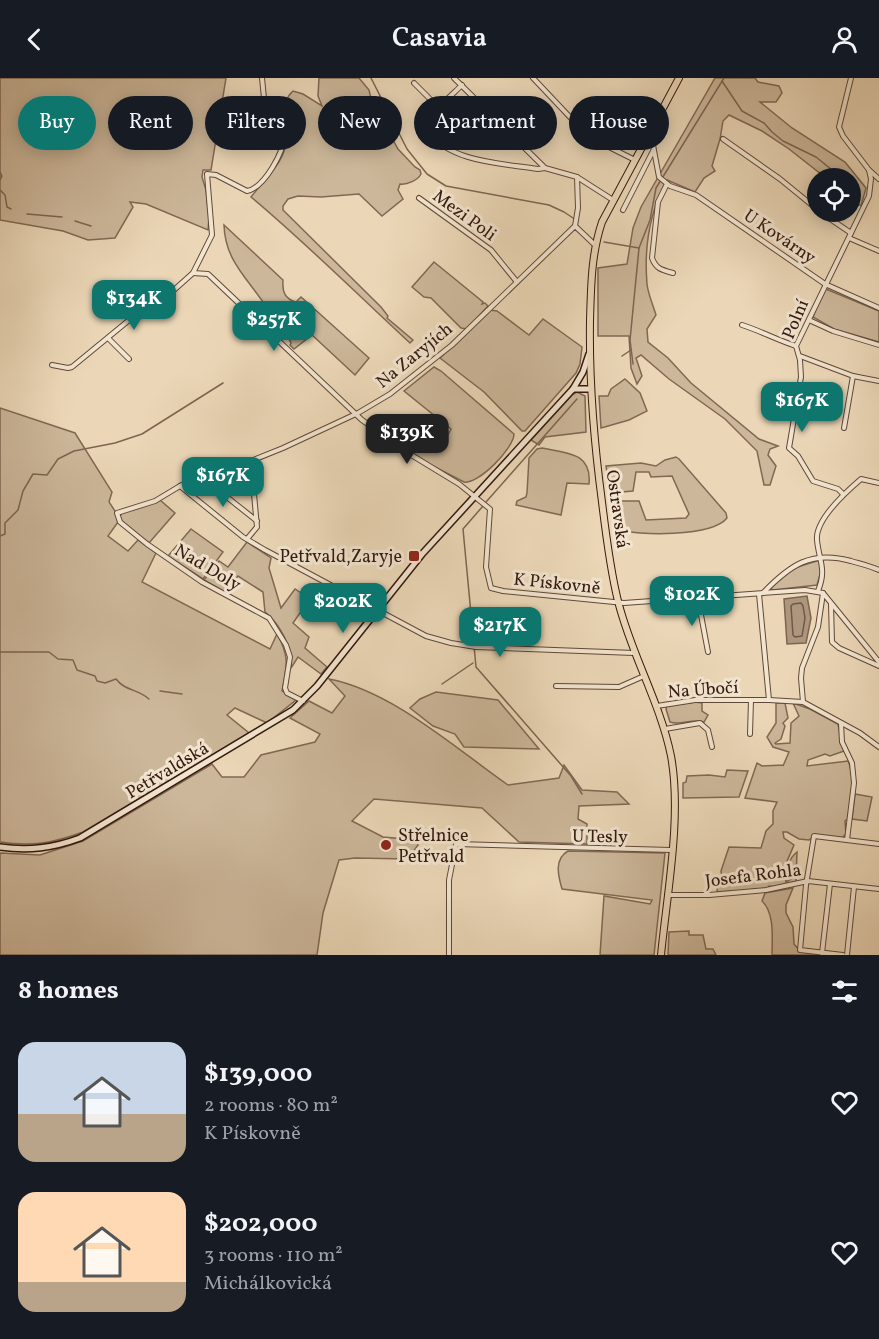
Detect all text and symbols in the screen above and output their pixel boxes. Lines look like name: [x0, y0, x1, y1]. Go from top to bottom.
text: Casavia: [392, 20, 487, 58]
icon: back: [18, 23, 51, 56]
icon: person: [828, 23, 861, 56]
chip: Buy: [18, 96, 96, 150]
chip: Rent: [108, 96, 193, 150]
chip: Filters: [205, 96, 306, 150]
chip: New: [318, 96, 402, 150]
chip: Apartment: [414, 96, 557, 150]
chip: House: [569, 96, 669, 150]
map controls: [807, 168, 861, 222]
button: locate: [807, 168, 861, 222]
street label: Mezi Poli: [427, 185, 501, 248]
street label: U Kovárny: [738, 204, 821, 271]
pin: $134K: [92, 280, 176, 331]
text: $134K: [106, 285, 162, 313]
street label: Polní: [777, 295, 816, 343]
pin: $257K: [232, 301, 316, 352]
text: $257K: [246, 306, 302, 334]
street label: Na Zaryjích: [371, 317, 459, 395]
pin: $167K: [760, 382, 844, 433]
text: $167K: [775, 387, 829, 415]
pin: $139K: [365, 414, 449, 465]
text: $139K: [380, 419, 434, 447]
pin: $167K: [181, 457, 265, 508]
text: $167K: [196, 462, 250, 490]
street label: Ostravská: [599, 468, 634, 550]
street label: Nad Doly: [169, 539, 245, 598]
place label: Petřvald,Zaryje: [280, 545, 402, 570]
marker: Petřvald,Zaryje: [407, 549, 421, 563]
street label: K Pískovně: [512, 568, 601, 601]
pin: $102K: [650, 576, 734, 627]
text: $102K: [664, 581, 720, 609]
pin: $202K: [301, 583, 385, 634]
text: $202K: [314, 588, 372, 616]
pin: $217K: [458, 607, 542, 658]
text: $217K: [473, 612, 527, 640]
street label: Na Úbočí: [667, 676, 740, 705]
street label: Petřvaldská: [121, 737, 214, 806]
place label: Střelnice Petřvald: [398, 824, 468, 870]
street label: U Tesly: [572, 825, 628, 850]
marker: Střelnice Petřvald: [379, 838, 393, 852]
street label: Josefa Rohla: [704, 858, 803, 895]
text: 8 homes: [18, 973, 119, 1009]
icon: filters: [828, 975, 861, 1008]
text: $139,000: [204, 1056, 312, 1092]
icon: home: [66, 1066, 138, 1138]
icon: heart: [828, 1086, 861, 1119]
text: 2 rooms · 80 m²: [204, 1092, 338, 1120]
text: K Pískovně: [204, 1120, 301, 1148]
text: $202,000: [204, 1206, 318, 1242]
icon: home: [66, 1216, 138, 1288]
icon: heart: [828, 1236, 861, 1269]
text: 3 rooms · 110 m²: [204, 1242, 343, 1270]
text: Michálkovická: [204, 1270, 332, 1298]

